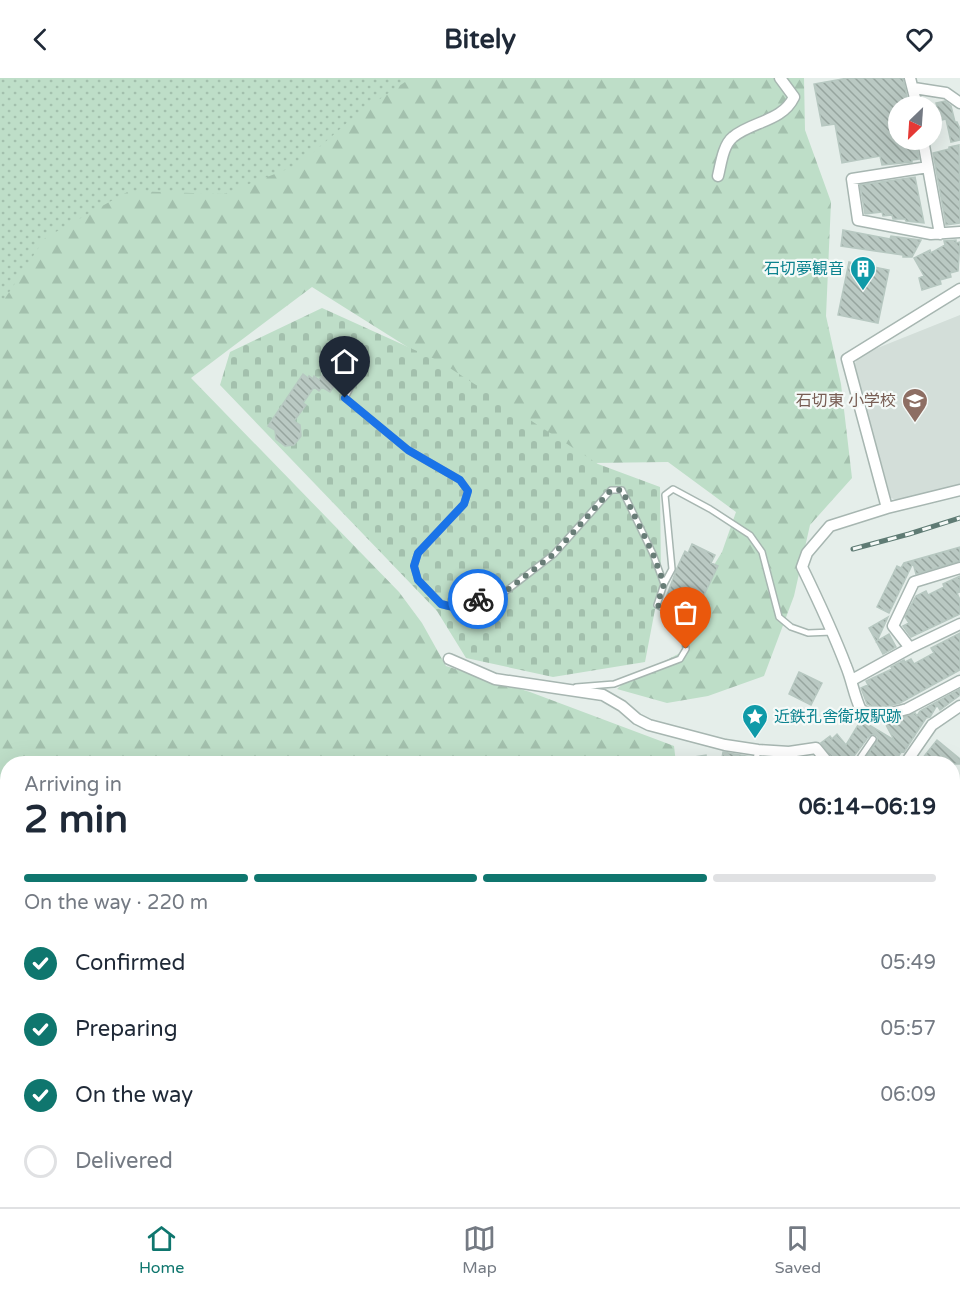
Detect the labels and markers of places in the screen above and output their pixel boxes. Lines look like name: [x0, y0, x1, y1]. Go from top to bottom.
building icon: 石切夢観音: [848, 254, 878, 292]
place label: 石切夢観音: [764, 259, 844, 279]
pin: [319, 336, 370, 398]
school or university icon: 石切東 小学校: [900, 386, 930, 424]
place label: 石切東 小学校: [796, 391, 896, 411]
pin: [660, 587, 711, 649]
place icon: 近鉄孔舎衛坂駅跡: [740, 702, 770, 740]
place label: 近鉄孔舎衛坂駅跡: [774, 707, 902, 727]

